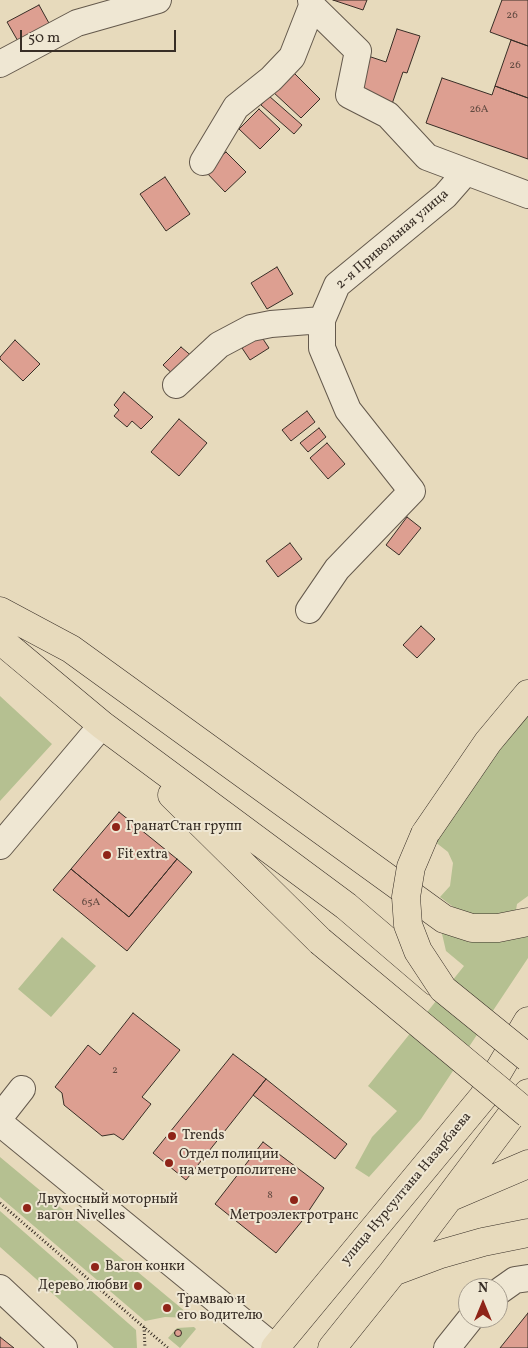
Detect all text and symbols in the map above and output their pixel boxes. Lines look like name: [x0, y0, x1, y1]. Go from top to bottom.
house number: 26: [506, 9, 518, 23]
scale bar: [22, 20, 179, 52]
text: 50 m: [28, 28, 60, 49]
house number: 26: [509, 59, 521, 73]
house number: 26А: [469, 103, 489, 117]
street label: 2-я Привольная улица: [333, 186, 453, 294]
place label: ГранатСтан групп: [126, 819, 242, 835]
marker: ГранатСтан групп: [110, 821, 122, 833]
place label: Fit extra: [117, 847, 168, 863]
marker: Fit extra: [101, 849, 113, 861]
house number: 65А: [82, 896, 100, 910]
house number: 2: [112, 1064, 118, 1078]
street label: улица Нурсултана Назарбаева: [338, 1109, 476, 1269]
place label: Trends: [182, 1128, 224, 1144]
marker: Trends: [166, 1130, 178, 1142]
place label: Отдел полиции на метрополитене: [179, 1147, 296, 1180]
marker: Отдел полиции на метрополитене: [163, 1157, 175, 1169]
house number: 8: [267, 1189, 273, 1203]
place label: Двухосный моторный вагон Nivelles: [37, 1192, 178, 1224]
marker: Метроэлектротранс: [288, 1194, 300, 1206]
marker: Двухосный моторный вагон Nivelles: [21, 1202, 33, 1214]
place label: Метроэлектротранс: [229, 1208, 359, 1224]
place label: Вагон конки: [105, 1259, 185, 1275]
marker: Вагон конки: [89, 1261, 101, 1273]
place label: Дерево любви: [38, 1278, 128, 1294]
north arrow: [458, 1278, 508, 1328]
text: N: [478, 1279, 488, 1298]
marker: Дерево любви: [132, 1280, 144, 1292]
place label: Трамваю и его водителю: [177, 1292, 263, 1324]
marker: Трамваю и его водителю: [161, 1302, 173, 1314]

